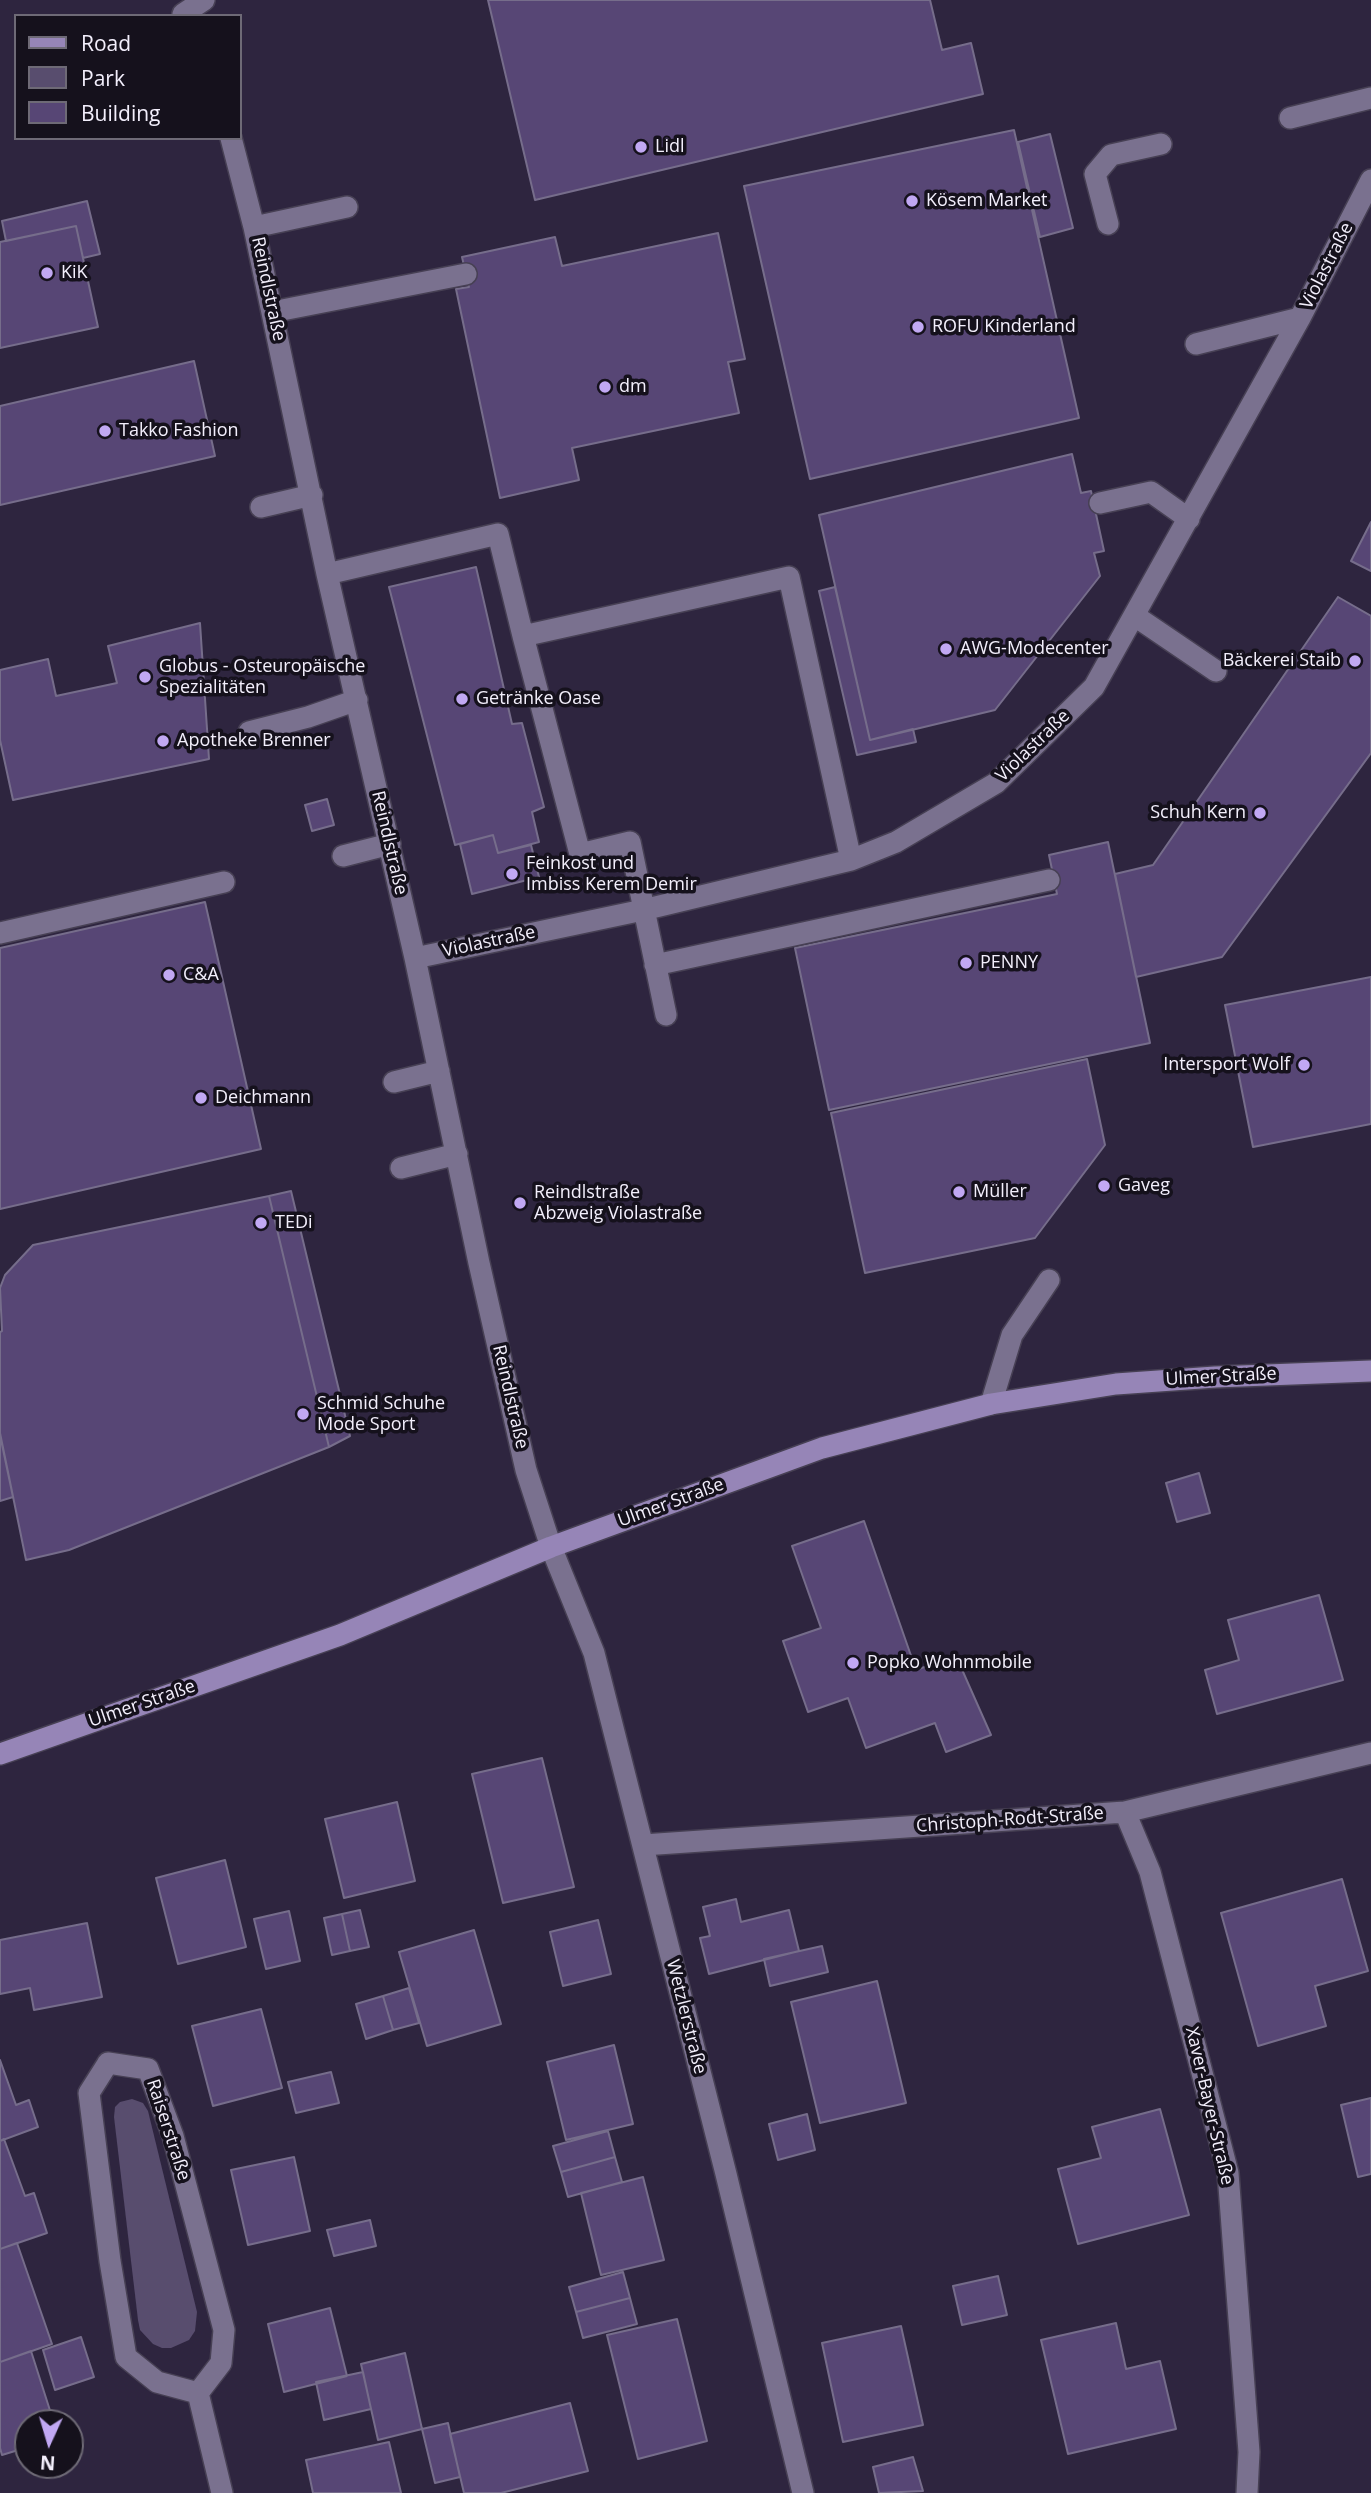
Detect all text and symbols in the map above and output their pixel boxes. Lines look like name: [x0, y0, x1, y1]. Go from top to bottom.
legend: [14, 14, 242, 140]
text: Road: [81, 29, 131, 57]
text: Park: [81, 64, 125, 92]
text: Building: [81, 99, 160, 127]
place label: Lidl: [655, 136, 684, 158]
marker: Lidl: [633, 139, 649, 155]
place label: Kösem Market: [926, 190, 1047, 212]
marker: Kösem Market: [904, 193, 920, 209]
street label: Violastraße: [1296, 219, 1358, 313]
street label: Reindlstraße: [246, 235, 290, 343]
place label: KiK: [61, 262, 88, 284]
marker: KiK: [39, 265, 55, 281]
place label: ROFU Kinderland: [932, 316, 1076, 338]
marker: ROFU Kinderland: [910, 319, 926, 335]
place label: dm: [619, 376, 647, 398]
marker: dm: [597, 379, 613, 395]
place label: Takko Fashion: [119, 420, 239, 442]
marker: Takko Fashion: [97, 423, 113, 439]
place label: AWG-Modecenter: [960, 638, 1109, 660]
marker: AWG-Modecenter: [938, 641, 954, 657]
place label: Bäckerei Staib: [1223, 650, 1341, 672]
marker: Bäckerei Staib: [1347, 653, 1363, 669]
place label: Globus - Osteuropäische Spezialitäten: [159, 656, 365, 698]
marker: Globus - Osteuropäische Spezialitäten: [137, 669, 153, 685]
place label: Getränke Oase: [476, 688, 601, 710]
marker: Getränke Oase: [454, 691, 470, 707]
street label: Violastraße: [992, 705, 1074, 787]
place label: Apotheke Brenner: [177, 730, 331, 752]
marker: Apotheke Brenner: [155, 733, 171, 749]
street label: Reindlstraße: [367, 789, 411, 897]
place label: Schuh Kern: [1150, 802, 1246, 824]
marker: Schuh Kern: [1252, 805, 1268, 821]
place label: Feinkost und Imbiss Kerem Demir: [526, 853, 697, 896]
marker: Feinkost und Imbiss Kerem Demir: [504, 866, 520, 882]
street label: Violastraße: [441, 922, 537, 962]
place label: PENNY: [980, 952, 1038, 974]
marker: PENNY: [958, 955, 974, 971]
place label: C&A: [183, 964, 219, 986]
marker: C&A: [161, 967, 177, 983]
place label: Intersport Wolf: [1163, 1054, 1290, 1076]
marker: Intersport Wolf: [1296, 1057, 1312, 1073]
place label: Deichmann: [215, 1087, 311, 1109]
marker: Deichmann: [193, 1090, 209, 1106]
place label: Gaveg: [1118, 1175, 1170, 1197]
marker: Gaveg: [1096, 1178, 1112, 1194]
place label: Müller: [973, 1181, 1027, 1203]
place label: Reindlstraße Abzweig Violastraße: [534, 1182, 702, 1224]
marker: Müller: [951, 1184, 967, 1200]
marker: Reindlstraße Abzweig Violastraße: [512, 1195, 528, 1211]
place label: TEDi: [275, 1212, 313, 1234]
marker: TEDi: [253, 1215, 269, 1231]
street label: Reindlstraße: [488, 1343, 532, 1451]
street label: Ulmer Straße: [1165, 1363, 1277, 1391]
place label: Schmid Schuhe Mode Sport: [317, 1393, 445, 1436]
marker: Schmid Schuhe Mode Sport: [295, 1406, 311, 1422]
street label: Ulmer Straße: [615, 1474, 727, 1532]
place label: Popko Wohnmobile: [867, 1652, 1032, 1674]
marker: Popko Wohnmobile: [845, 1655, 861, 1671]
street label: Ulmer Straße: [86, 1676, 198, 1732]
street label: Christoph-Rodt-Straße: [915, 1803, 1105, 1837]
street label: Wetzlerstraße: [661, 1958, 711, 2076]
street label: Xaver-Bayer-Straße: [1180, 2025, 1238, 2187]
street label: Raiserstraße: [141, 2077, 195, 2183]
north arrow: [14, 2409, 84, 2479]
text: N: [39, 2449, 56, 2476]

